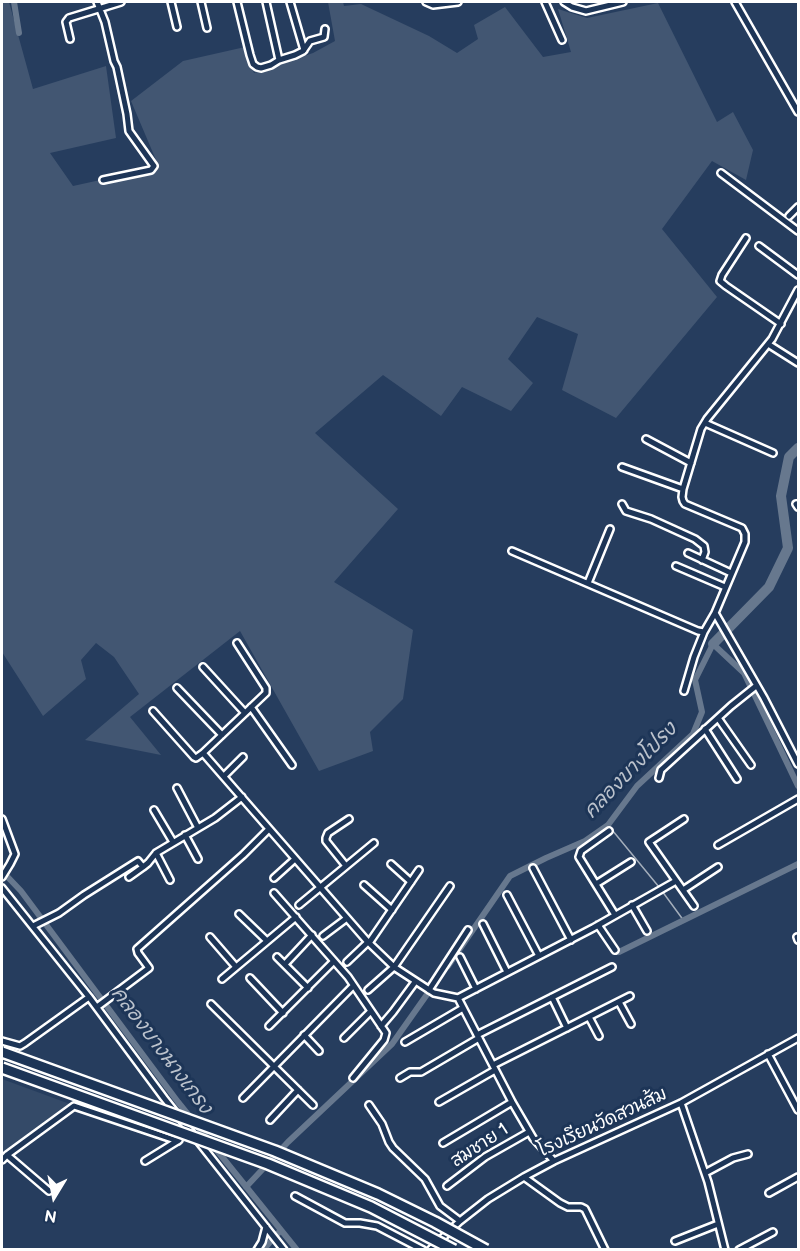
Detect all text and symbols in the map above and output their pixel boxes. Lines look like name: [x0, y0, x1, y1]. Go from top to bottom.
water label: คลองบางโปรง: [579, 718, 683, 824]
water label: คลองบางนางเกรง: [105, 983, 217, 1119]
street label: โรงเรียนวัดสวนส้ม: [535, 1084, 671, 1162]
street label: สมชาย 1: [447, 1119, 513, 1173]
north arrow: [24, 1167, 84, 1227]
text: N: [43, 1205, 58, 1226]

